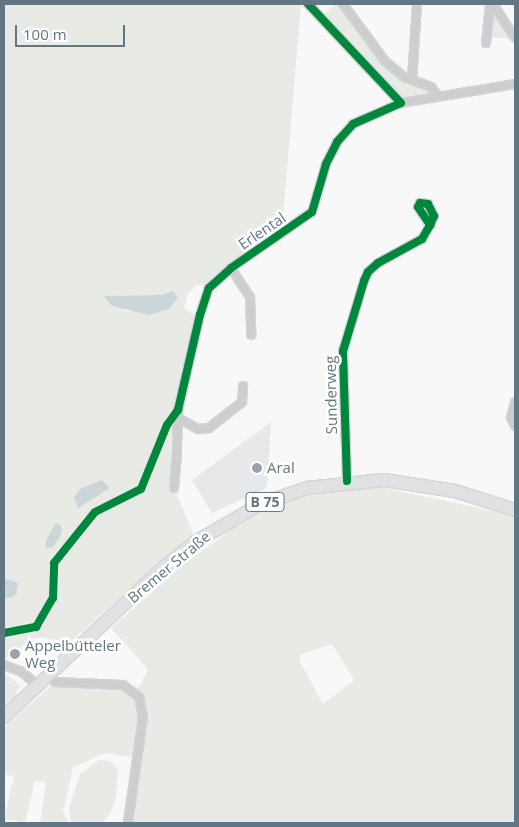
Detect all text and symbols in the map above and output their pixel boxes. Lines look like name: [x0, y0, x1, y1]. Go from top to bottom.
scale bar: [18, 15, 128, 47]
text: 100 m: [23, 24, 67, 44]
street label: Erlental: [235, 209, 289, 253]
street label: Sunderweg: [321, 356, 341, 434]
place label: Aral: [267, 459, 295, 477]
marker: Aral: [251, 462, 263, 474]
road number: B 75: [245, 491, 285, 514]
street label: Bremer Straße: [124, 527, 214, 607]
place label: Appelbütteler Weg: [25, 636, 121, 671]
marker: Appelbütteler Weg: [9, 648, 21, 660]

